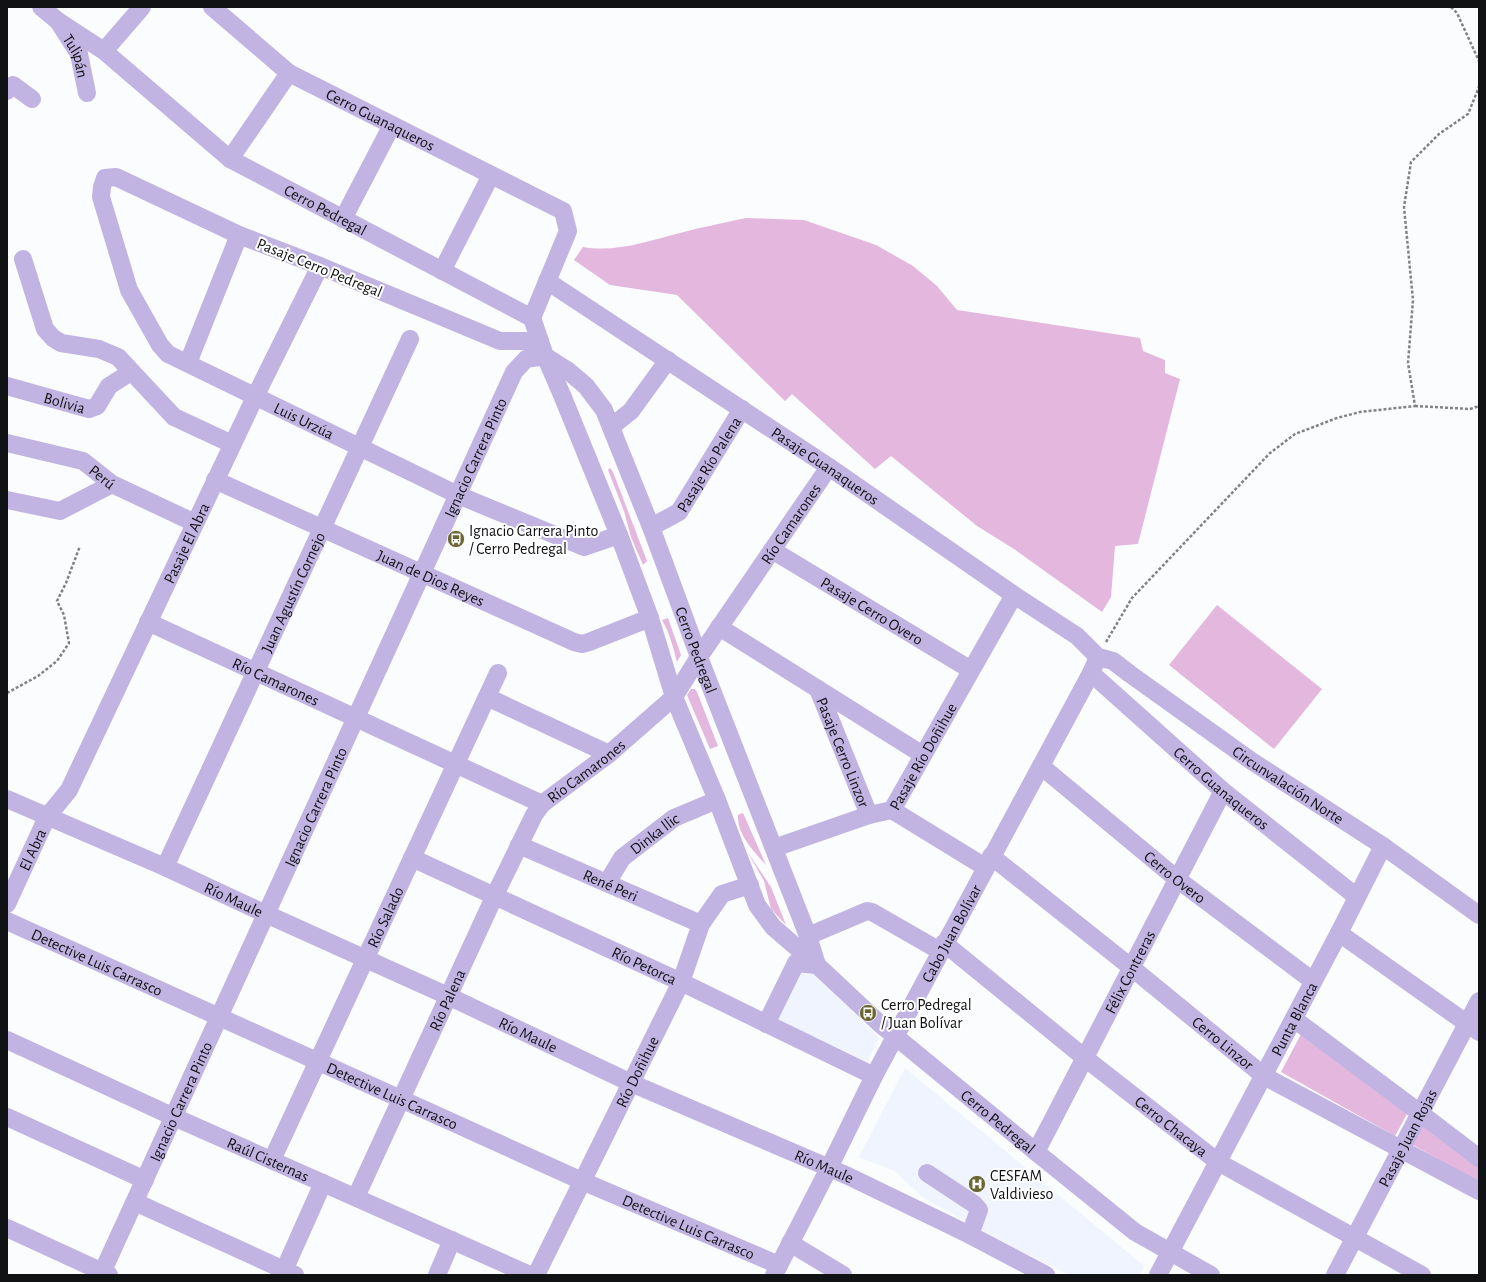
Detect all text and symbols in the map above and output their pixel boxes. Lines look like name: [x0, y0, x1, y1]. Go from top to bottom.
street label: Tulipán: [59, 31, 91, 79]
street label: Cerro Guanaqueros: [323, 86, 437, 154]
street label: Cerro Pedregal: [281, 182, 369, 239]
street label: Pasaje Cerro Pedregal: [254, 235, 385, 301]
street label: Bolivia: [42, 390, 87, 417]
street label: Ignacio Carrera Pinto: [442, 396, 510, 520]
street label: Luis Urzúa: [271, 400, 336, 442]
street label: Pasaje Río Palena: [674, 414, 744, 515]
street label: Pasaje Guanaqueros: [768, 424, 882, 508]
street label: Perú: [86, 462, 118, 492]
street label: Río Camarones: [758, 481, 824, 567]
street label: Pasaje El Abra: [161, 501, 213, 586]
place label: Ignacio Carrera Pinto / Cerro Pedregal: [469, 523, 598, 557]
bus stop icon: Ignacio Carrera Pinto / Cerro Pedregal: [446, 529, 466, 549]
street label: Juan Agustín Cornejo: [259, 530, 328, 655]
street label: Juan de Dios Reyes: [375, 547, 487, 610]
street label: Pasaje Cerro Overo: [818, 574, 926, 648]
street label: Cerro Pedregal: [672, 605, 719, 696]
street label: Río Camarones: [230, 655, 321, 709]
street label: Pasaje Cerro Linzor: [813, 695, 872, 810]
street label: Pasaje Río Doñihue: [887, 700, 960, 813]
street label: Río Camarones: [544, 737, 629, 806]
street label: Circunvalación Norte: [1229, 743, 1346, 827]
street label: Cerro Guanaqueros: [1170, 744, 1272, 833]
street label: Ignacio Carrera Pinto: [282, 745, 350, 869]
street label: Dinka llic: [627, 810, 681, 858]
street label: El Abra: [17, 827, 49, 873]
street label: Cerro Overo: [1141, 848, 1208, 907]
street label: René Peri: [581, 867, 640, 905]
street label: Río Maule: [202, 879, 265, 920]
street label: Cabo Juan Bolívar: [919, 881, 985, 985]
street label: Río Salado: [365, 884, 407, 950]
street label: Detective Luis Carrasco: [29, 926, 165, 999]
street label: Félix Contreras: [1102, 928, 1158, 1016]
street label: Río Petorca: [609, 944, 679, 988]
street label: Río Palena: [427, 967, 469, 1033]
street label: Punta Blanca: [1269, 980, 1321, 1059]
place label: Cerro Pedregal / Juan Bolívar: [881, 997, 972, 1031]
bus stop icon: Cerro Pedregal / Juan Bolívar: [858, 1003, 878, 1023]
street label: Río Maule: [496, 1014, 560, 1056]
street label: Cerro Linzor: [1189, 1014, 1257, 1074]
street label: Río Doñihue: [613, 1034, 662, 1110]
street label: Ignacio Carrera Pinto: [147, 1039, 216, 1164]
street label: Detective Luis Carrasco: [324, 1060, 460, 1133]
street label: Cerro Pedregal: [958, 1087, 1038, 1157]
street label: Pasaje Juan Rojas: [1376, 1087, 1440, 1190]
street label: Cerro Chacaya: [1132, 1093, 1210, 1160]
street label: Raúl Cisternas: [224, 1135, 311, 1185]
street label: Río Maule: [792, 1147, 856, 1187]
place label: CESFAM Valdivieso: [990, 1168, 1054, 1202]
hospital icon: CESFAM Valdivieso: [967, 1174, 987, 1194]
street label: Detective Luis Carrasco: [620, 1192, 757, 1263]

